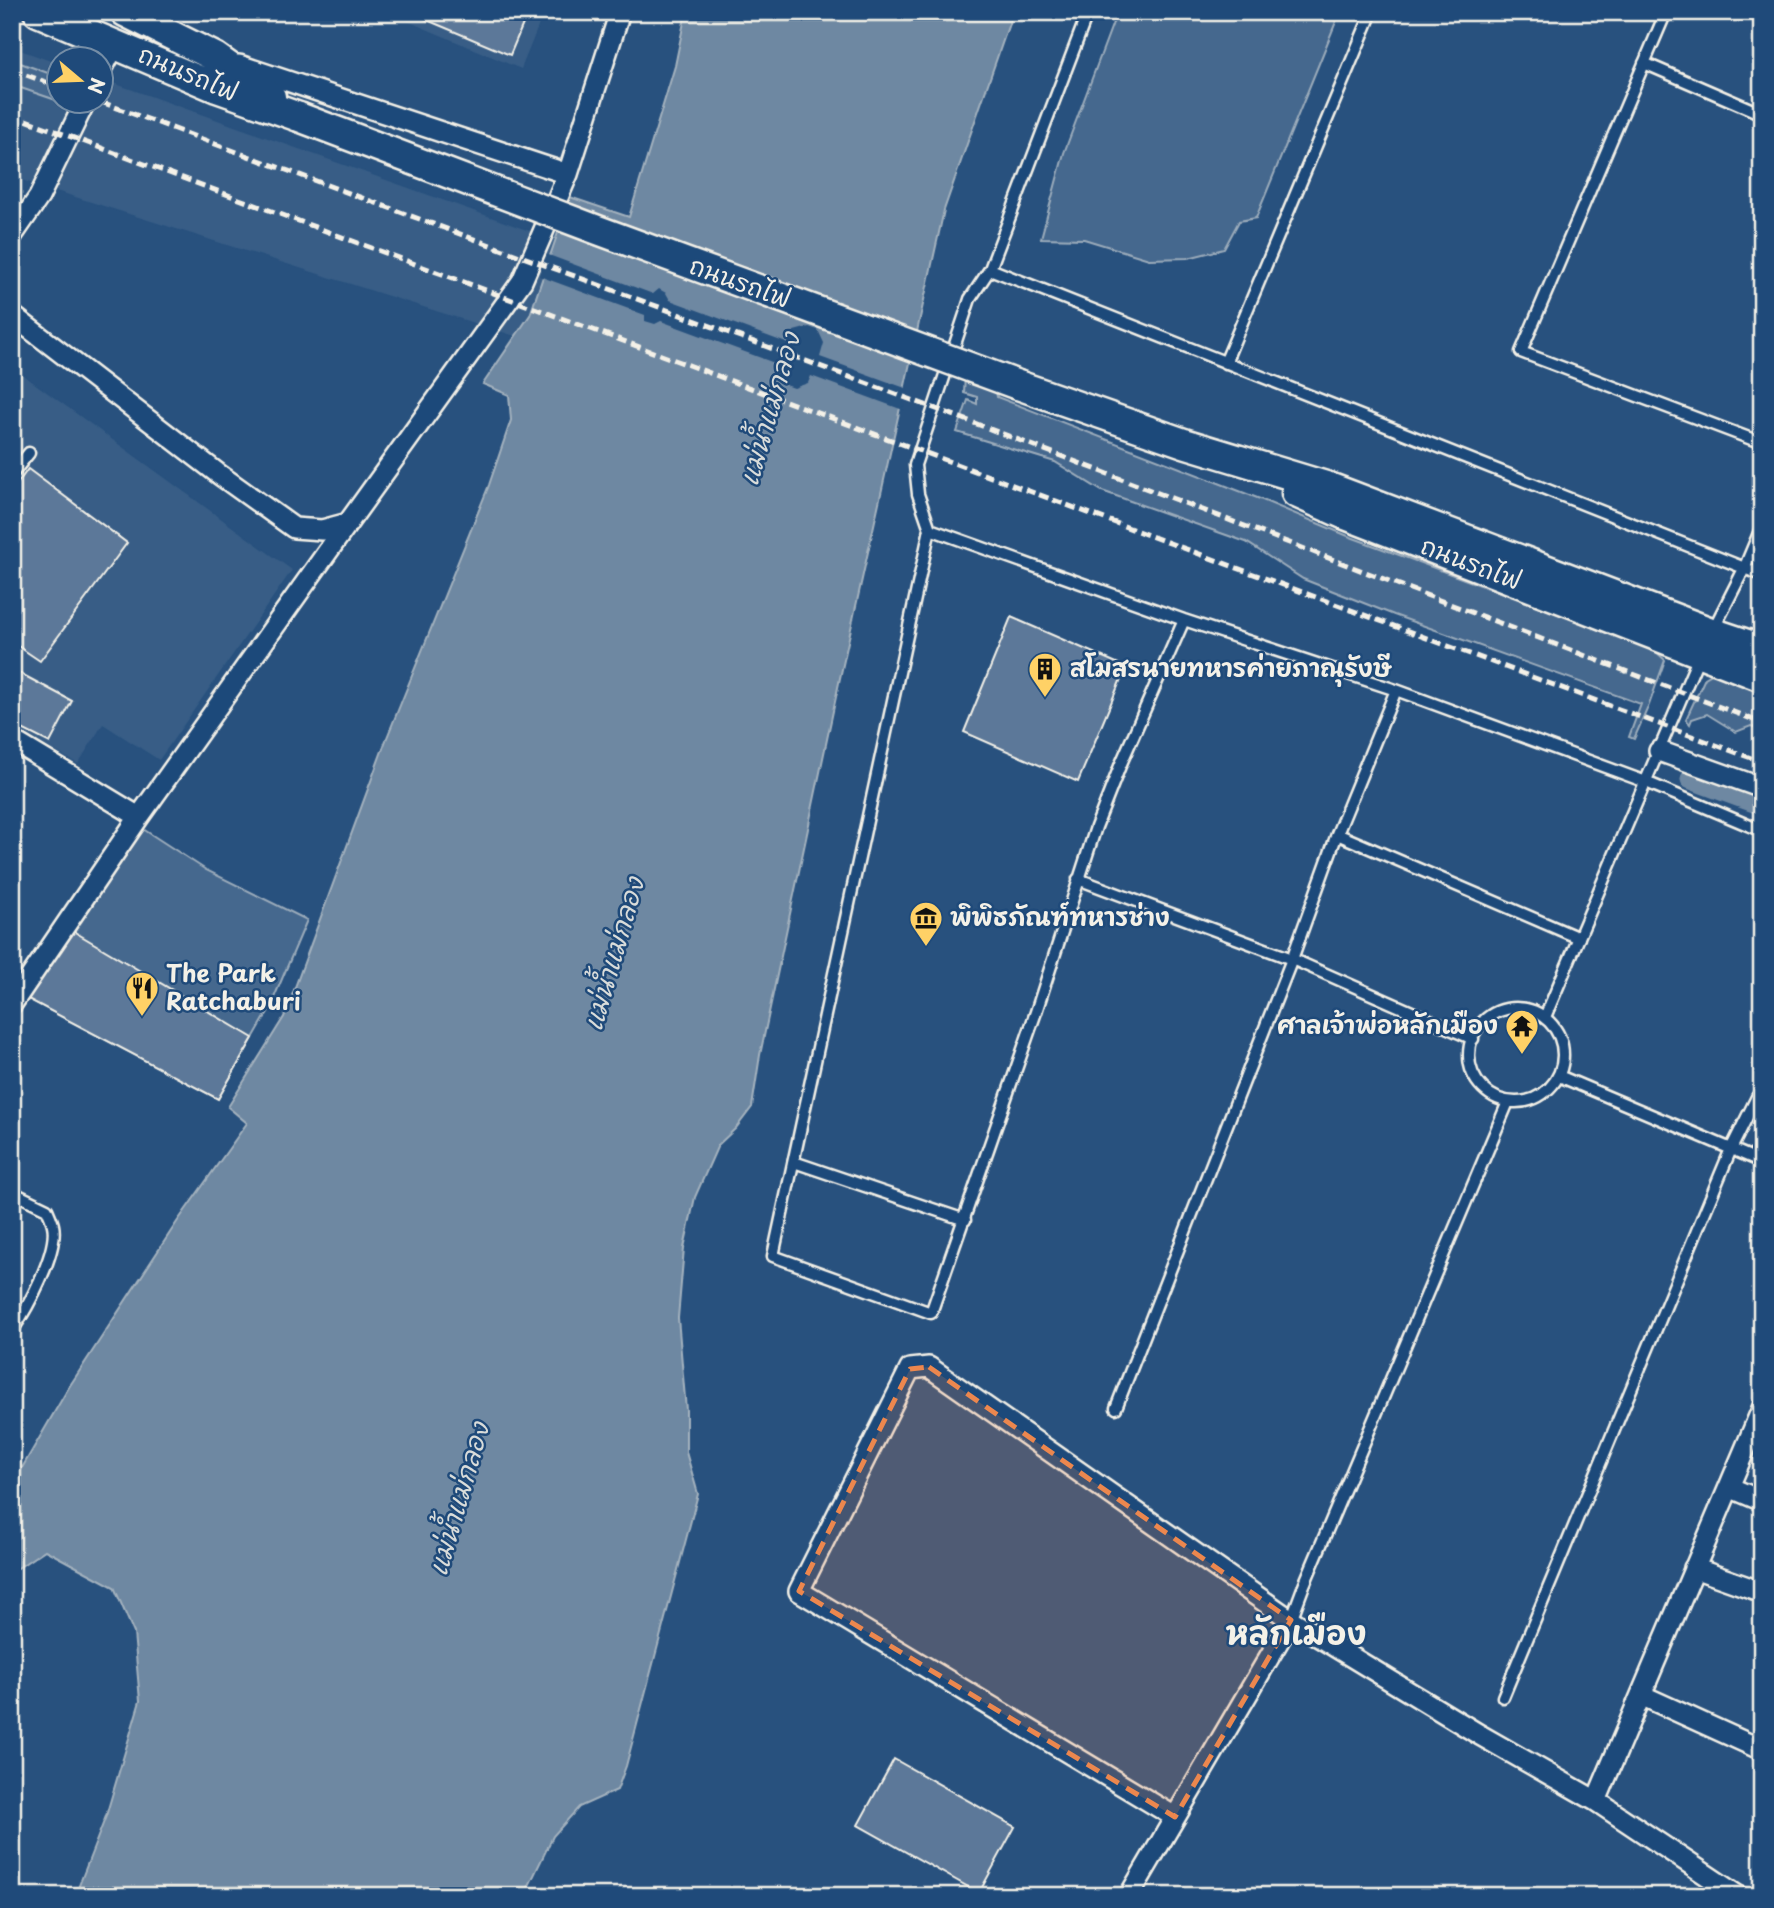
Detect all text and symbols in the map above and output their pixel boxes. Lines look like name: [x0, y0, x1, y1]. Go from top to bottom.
street label: ถนนรถไฟ: [133, 35, 244, 109]
north arrow: [46, 46, 116, 116]
text: N: [81, 74, 113, 98]
street label: ถนนรถไฟ: [685, 246, 796, 316]
water label: แม่น้ำแม่กลอง: [725, 325, 810, 490]
street label: ถนนรถไฟ: [1416, 526, 1527, 598]
place label: สโมสรนายทหารค่ายภาณุรังษี: [1070, 649, 1393, 687]
building icon: สโมสรนายทหารค่ายภาณุรังษี: [1026, 650, 1064, 699]
water label: แม่น้ำแม่กลอง: [569, 870, 654, 1035]
place label: พิพิธภัณฑ์ทหารช่าง: [950, 898, 1170, 934]
museum icon: พิพิธภัณฑ์ทหารช่าง: [907, 899, 945, 948]
place label: The Park Ratchaburi: [166, 954, 301, 1018]
restaurant icon: The Park Ratchaburi: [123, 969, 161, 1018]
place label: ศาลเจ้าพ่อหลักเมือง: [1277, 1006, 1498, 1042]
temple icon: ศาลเจ้าพ่อหลักเมือง: [1503, 1007, 1541, 1056]
water label: แม่น้ำแม่กลอง: [414, 1415, 499, 1580]
district label: หลักเมือง: [1226, 1608, 1367, 1656]

